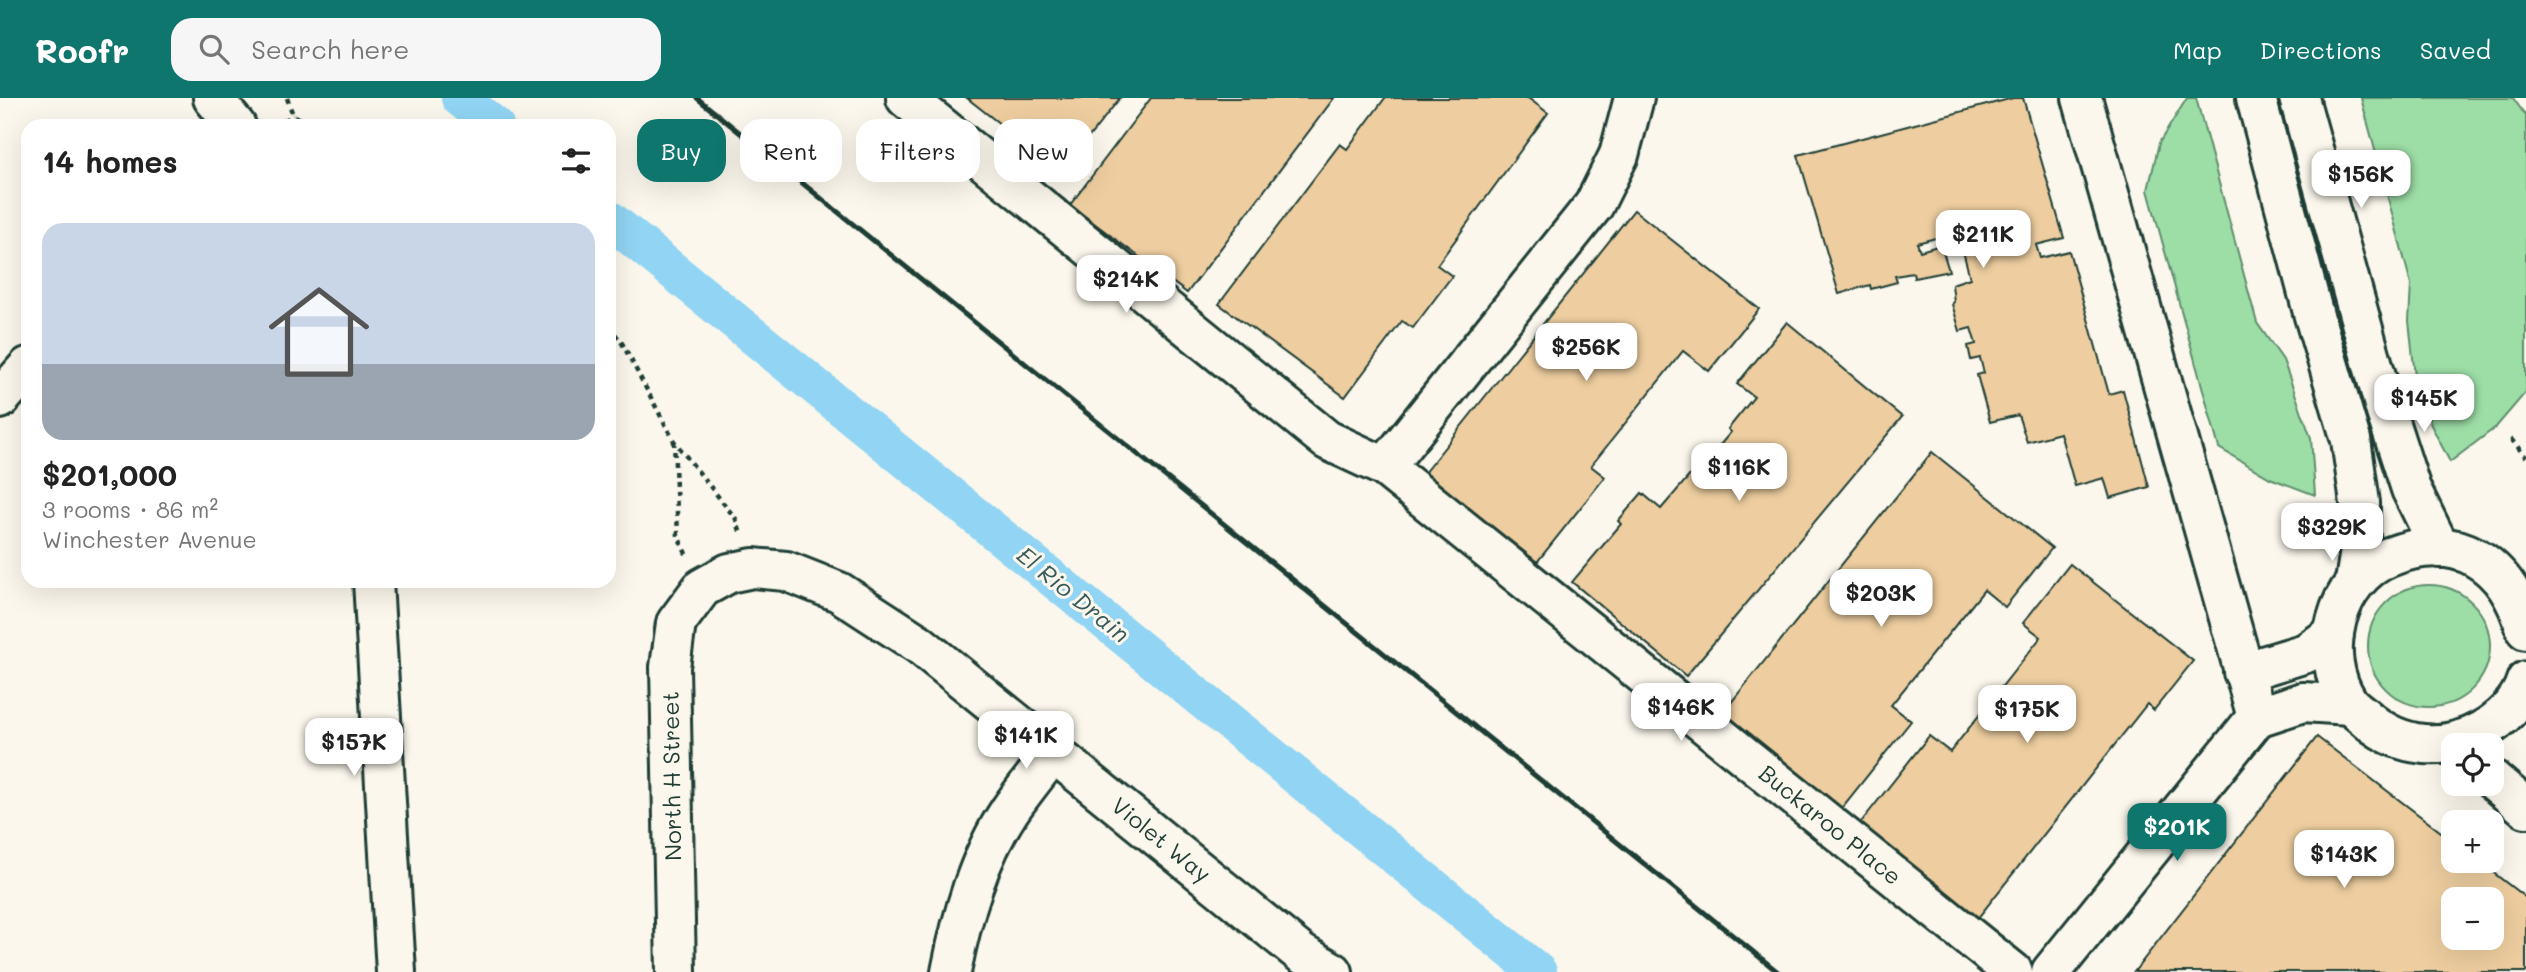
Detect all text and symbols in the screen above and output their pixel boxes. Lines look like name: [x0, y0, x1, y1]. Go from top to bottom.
search box: [171, 18, 661, 81]
text: Roofr: [35, 28, 129, 71]
icon: search: [195, 30, 233, 68]
text: Search here: [251, 32, 409, 66]
text: Map: [2173, 34, 2222, 65]
text: Directions: [2260, 34, 2382, 65]
text: Saved: [2420, 34, 2491, 65]
chip: Buy: [637, 119, 726, 182]
chip: Rent: [740, 119, 842, 182]
chip: Filters: [856, 119, 980, 182]
chip: New: [994, 119, 1093, 182]
text: 14 homes: [42, 141, 178, 181]
icon: filters: [557, 142, 595, 180]
pin: $156K: [2312, 150, 2410, 210]
text: $156K: [2328, 158, 2394, 188]
pin: $211K: [1934, 211, 2032, 270]
text: $211K: [1952, 218, 2014, 248]
pin: $214K: [1077, 256, 1175, 315]
text: $214K: [1093, 263, 1159, 293]
icon: home: [256, 269, 382, 395]
pin: $256K: [1537, 324, 1635, 383]
text: $256K: [1551, 331, 1621, 361]
pin: $145K: [2375, 374, 2473, 434]
text: $145K: [2390, 382, 2458, 412]
pin: $116K: [1690, 444, 1788, 503]
text: $116K: [1707, 451, 1771, 481]
text: $201,000: [42, 454, 177, 494]
text: 3 rooms · 86 m²: [42, 494, 218, 524]
pin: $329K: [2283, 504, 2381, 563]
text: $329K: [2297, 511, 2367, 541]
text: Winchester Avenue: [42, 524, 257, 554]
water label: El Rio Drain: [1011, 539, 1137, 649]
pin: $203K: [1832, 570, 1930, 629]
text: $203K: [1846, 577, 1916, 607]
pin: $146K: [1632, 684, 1730, 743]
pin: $175K: [1978, 686, 2076, 745]
street label: North H Street: [655, 691, 687, 861]
text: $146K: [1647, 691, 1715, 721]
text: $175K: [1994, 693, 2060, 723]
pin: $141K: [977, 712, 1075, 771]
pin: $157K: [305, 718, 403, 778]
text: $141K: [994, 719, 1058, 749]
text: $157K: [321, 726, 387, 756]
map controls: [2441, 733, 2504, 950]
button: locate: [2441, 733, 2504, 796]
street label: Buckaroo Place: [1753, 757, 1908, 891]
street label: Violet Way: [1106, 790, 1218, 888]
pin: $201K: [2128, 804, 2226, 863]
button: +: [2441, 810, 2504, 873]
text: $201K: [2143, 811, 2211, 841]
pin: $143K: [2295, 830, 2393, 890]
text: $143K: [2310, 838, 2378, 868]
button: −: [2441, 887, 2504, 950]

